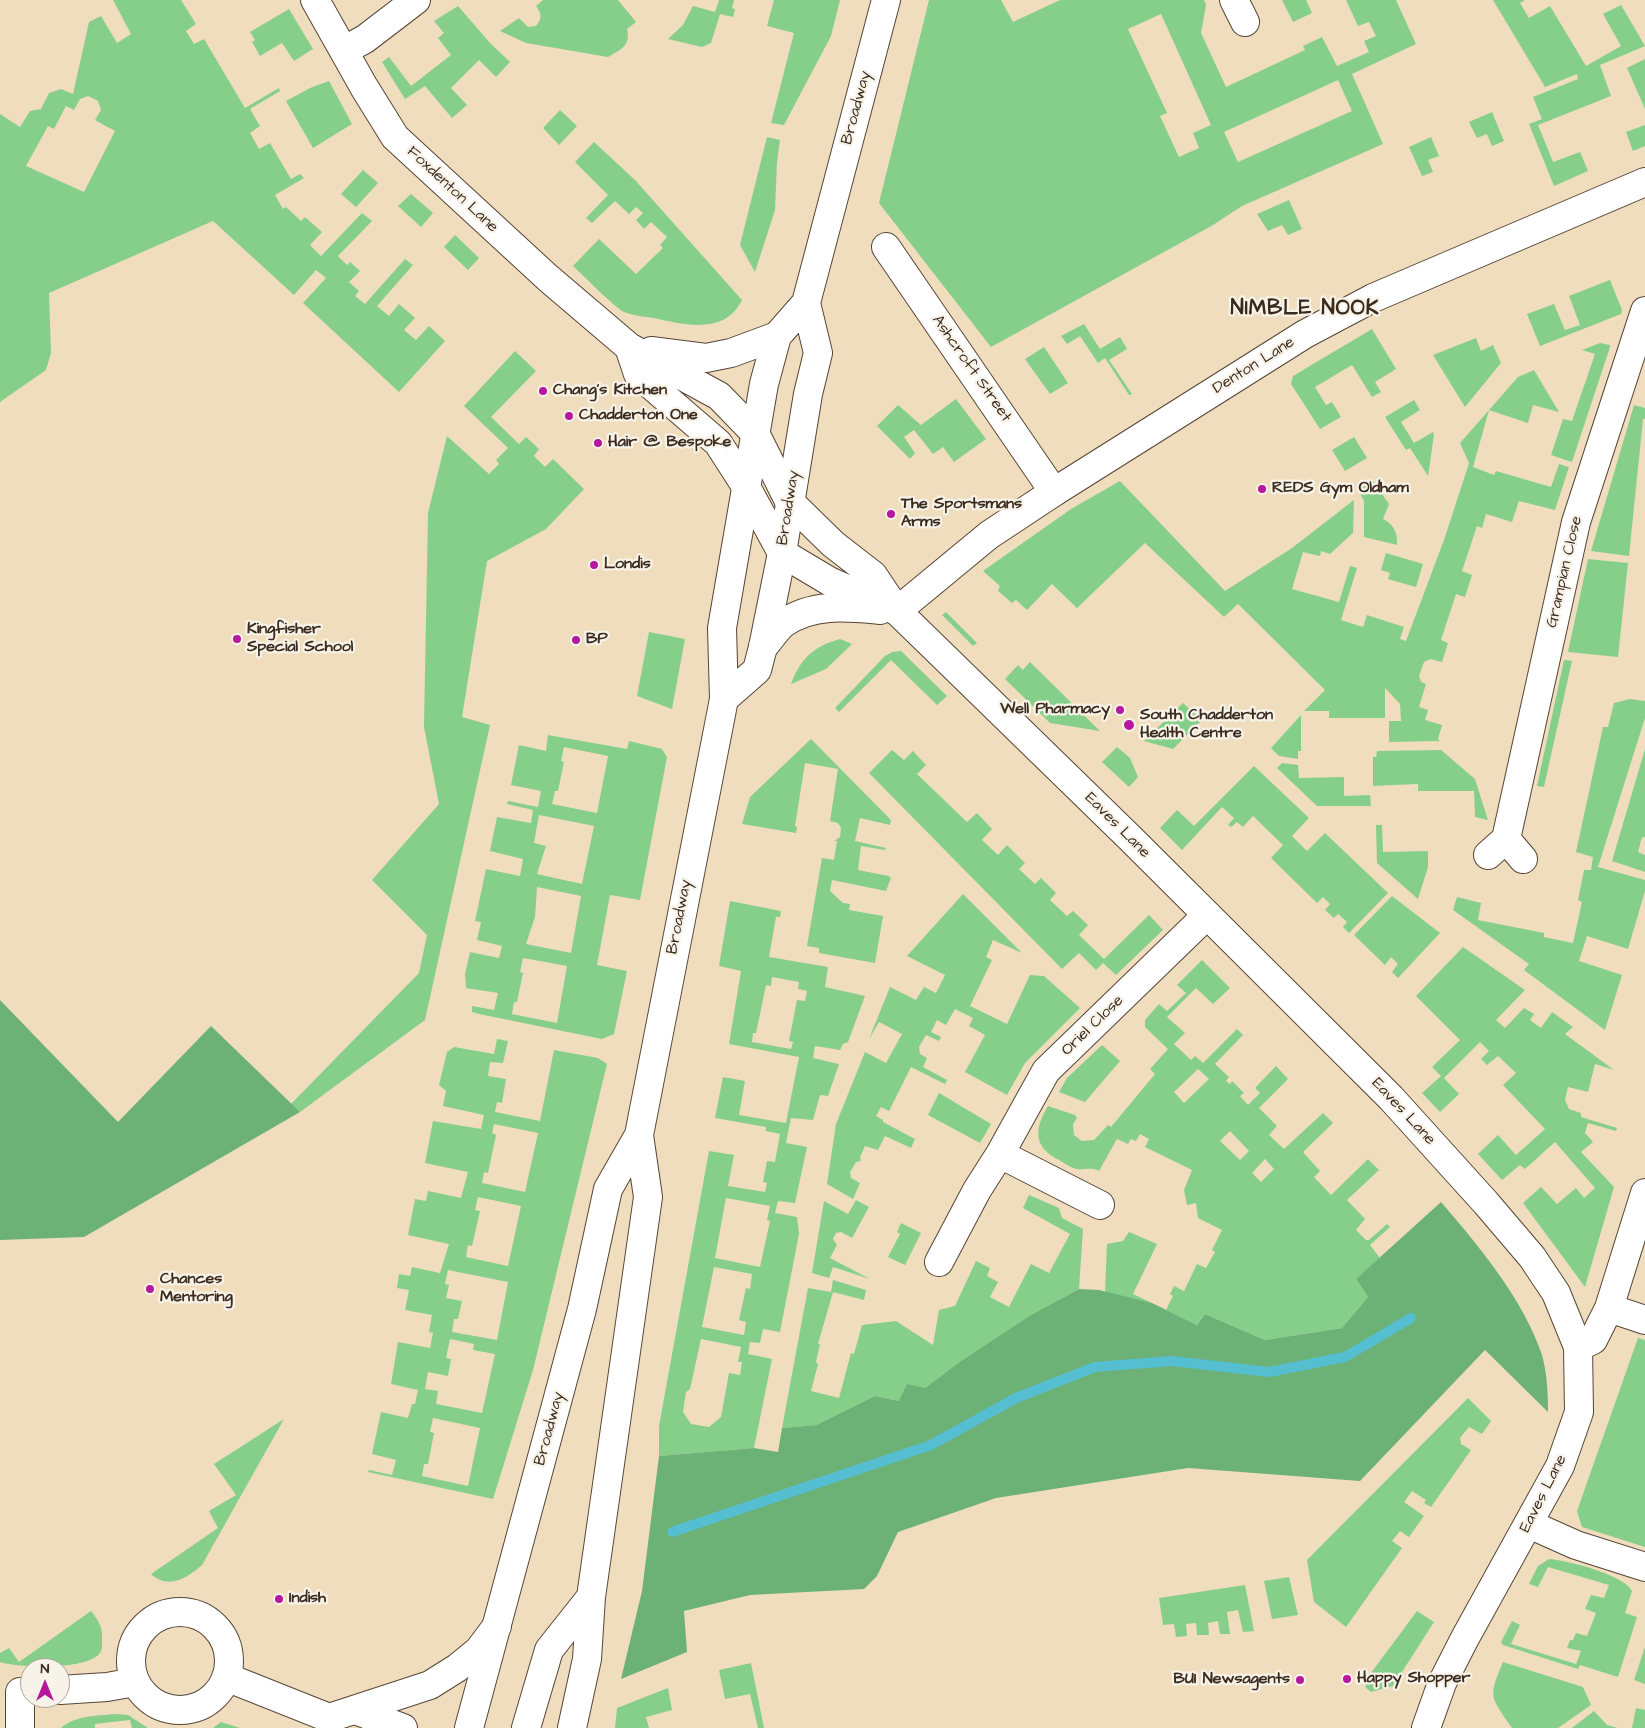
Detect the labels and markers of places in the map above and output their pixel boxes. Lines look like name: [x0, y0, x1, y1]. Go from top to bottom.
place label: Chang's Kitchen: [553, 381, 667, 401]
marker: Chang's Kitchen: [537, 385, 549, 397]
place label: Chadderton One: [579, 406, 698, 426]
marker: Chadderton One: [563, 410, 575, 422]
place label: Hair @ Bespoke: [608, 433, 731, 453]
marker: Hair @ Bespoke: [592, 437, 604, 449]
place label: REDS Gym Oldham: [1272, 479, 1409, 499]
marker: REDS Gym Oldham: [1256, 483, 1268, 495]
place label: The Sportsmans Arms: [901, 495, 1022, 533]
marker: The Sportsmans Arms: [885, 508, 897, 520]
place label: Londis: [604, 555, 651, 575]
marker: Londis: [588, 559, 600, 571]
place label: Kingfisher Special School: [247, 620, 353, 658]
place label: BP: [586, 630, 608, 650]
marker: Kingfisher Special School: [231, 633, 243, 645]
marker: BP: [570, 634, 582, 646]
place label: Well Pharmacy: [1000, 700, 1110, 720]
marker: Well Pharmacy: [1114, 704, 1126, 716]
place label: South Chadderton Health Centre: [1140, 706, 1273, 744]
marker: South Chadderton Health Centre: [1122, 718, 1136, 732]
place label: Chances Mentoring: [160, 1270, 233, 1308]
marker: Chances Mentoring: [144, 1283, 156, 1295]
place label: Indish: [289, 1589, 326, 1609]
marker: Indish: [273, 1593, 285, 1605]
place label: Happy Shopper: [1357, 1669, 1470, 1689]
place label: BUI Newsagents: [1174, 1670, 1290, 1690]
marker: Happy Shopper: [1341, 1673, 1353, 1685]
marker: BUI Newsagents: [1294, 1674, 1306, 1686]

